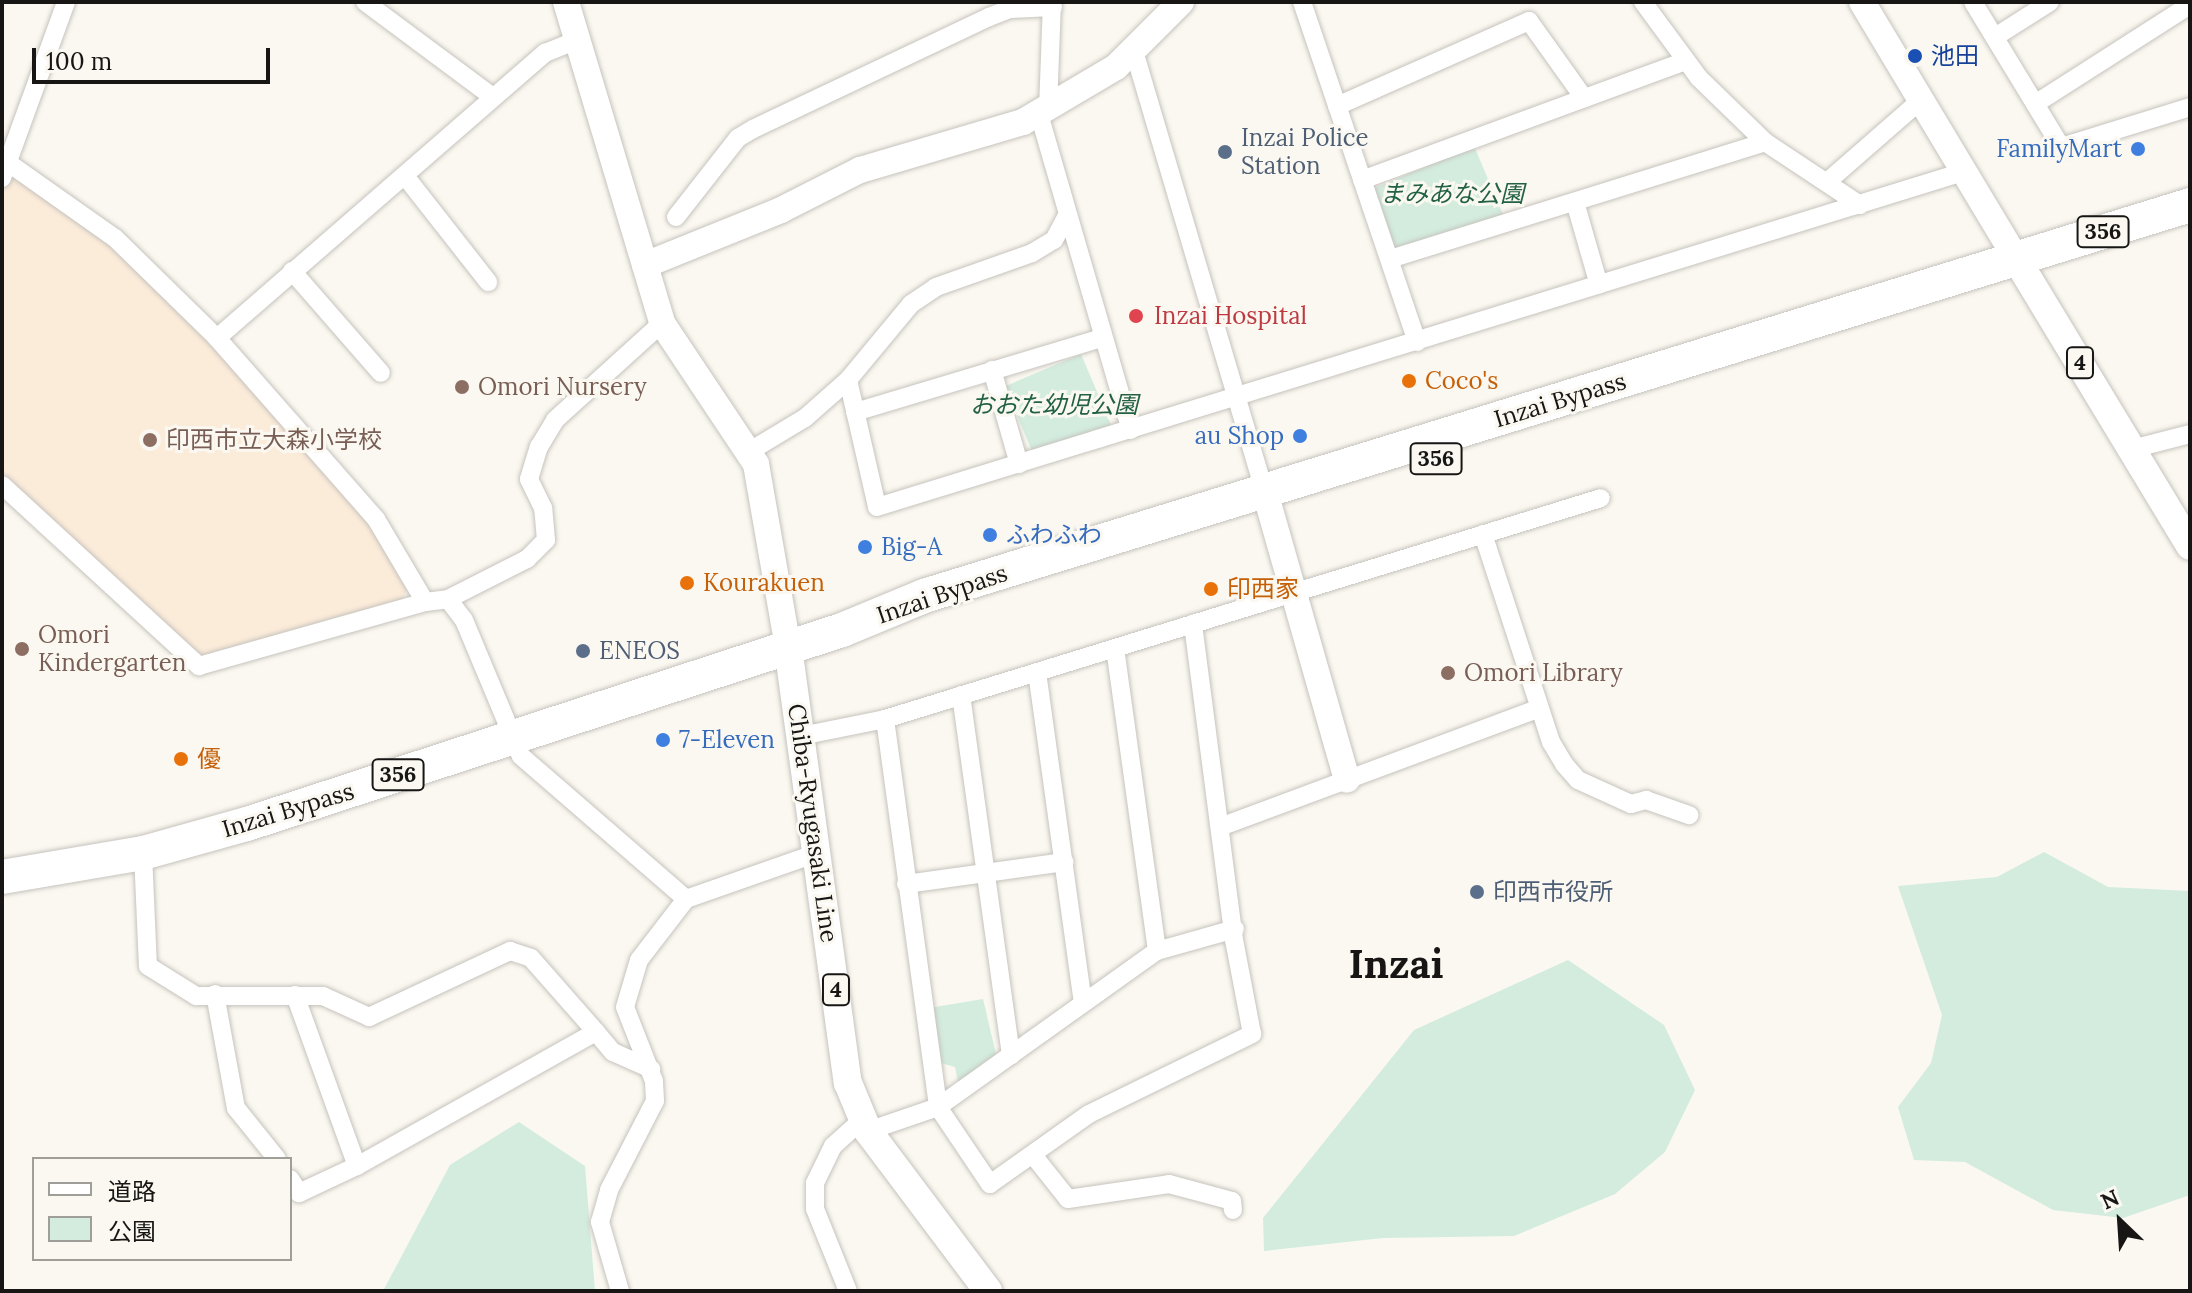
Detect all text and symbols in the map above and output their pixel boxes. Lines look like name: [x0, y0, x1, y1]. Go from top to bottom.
scale bar: [36, 32, 274, 82]
place label: 池田: [1931, 42, 1979, 70]
text: 100 m: [46, 46, 112, 77]
marker: 池田: [1906, 47, 1924, 65]
place label: Inzai Police Station: [1241, 124, 1368, 180]
place label: FamilyMart: [1996, 135, 2122, 163]
marker: FamilyMart: [2129, 140, 2147, 158]
marker: Inzai Police Station: [1216, 143, 1234, 161]
park label: まみあな公園: [1380, 180, 1524, 208]
road number: 356: [2075, 214, 2131, 250]
place label: Inzai Hospital: [1154, 302, 1307, 330]
marker: Inzai Hospital: [1125, 305, 1147, 327]
road number: 4: [2064, 345, 2096, 381]
street label: Inzai Bypass: [1491, 366, 1629, 434]
place label: Coco's: [1425, 367, 1498, 395]
marker: Coco's: [1400, 372, 1418, 390]
place label: Omori Nursery: [478, 373, 647, 401]
marker: Omori Nursery: [453, 378, 471, 396]
park label: おおた幼児公園: [970, 391, 1138, 419]
place label: au Shop: [1195, 422, 1284, 450]
place label: 印西市立大森小学校: [166, 426, 382, 454]
marker: au Shop: [1291, 427, 1309, 445]
marker: 印西市立大森小学校: [141, 431, 159, 449]
road number: 356: [1408, 441, 1464, 477]
place label: ふわふわ: [1006, 521, 1102, 549]
marker: ふわふわ: [981, 526, 999, 544]
place label: Big-A: [881, 533, 942, 561]
marker: Big-A: [856, 538, 874, 556]
street label: Inzai Bypass: [873, 558, 1011, 630]
place label: Kourakuen: [703, 569, 825, 597]
marker: Kourakuen: [678, 574, 696, 592]
place label: 印西家: [1227, 575, 1299, 603]
marker: 印西家: [1202, 580, 1220, 598]
place label: Omori Kindergarten: [38, 621, 186, 677]
place label: ENEOS: [599, 637, 680, 665]
marker: Omori Kindergarten: [13, 640, 31, 658]
marker: ENEOS: [574, 642, 592, 660]
place label: Omori Library: [1464, 659, 1623, 687]
marker: Omori Library: [1439, 664, 1457, 682]
street label: Chiba-Ryugasaki Line: [782, 702, 844, 944]
place label: 7-Eleven: [679, 726, 775, 754]
marker: 7-Eleven: [654, 731, 672, 749]
place label: 優: [197, 745, 221, 773]
marker: 優: [172, 750, 190, 768]
road number: 356: [370, 757, 426, 793]
street label: Inzai Bypass: [219, 776, 357, 844]
place label: 印西市役所: [1493, 878, 1613, 906]
marker: 印西市役所: [1468, 883, 1486, 901]
district label: Inzai: [1348, 940, 1444, 988]
road number: 4: [820, 972, 852, 1008]
legend: [32, 1157, 292, 1261]
text: 道路: [108, 1176, 156, 1207]
north arrow: [2080, 1181, 2160, 1261]
text: N: [2096, 1183, 2123, 1216]
text: 公園: [108, 1216, 156, 1247]

